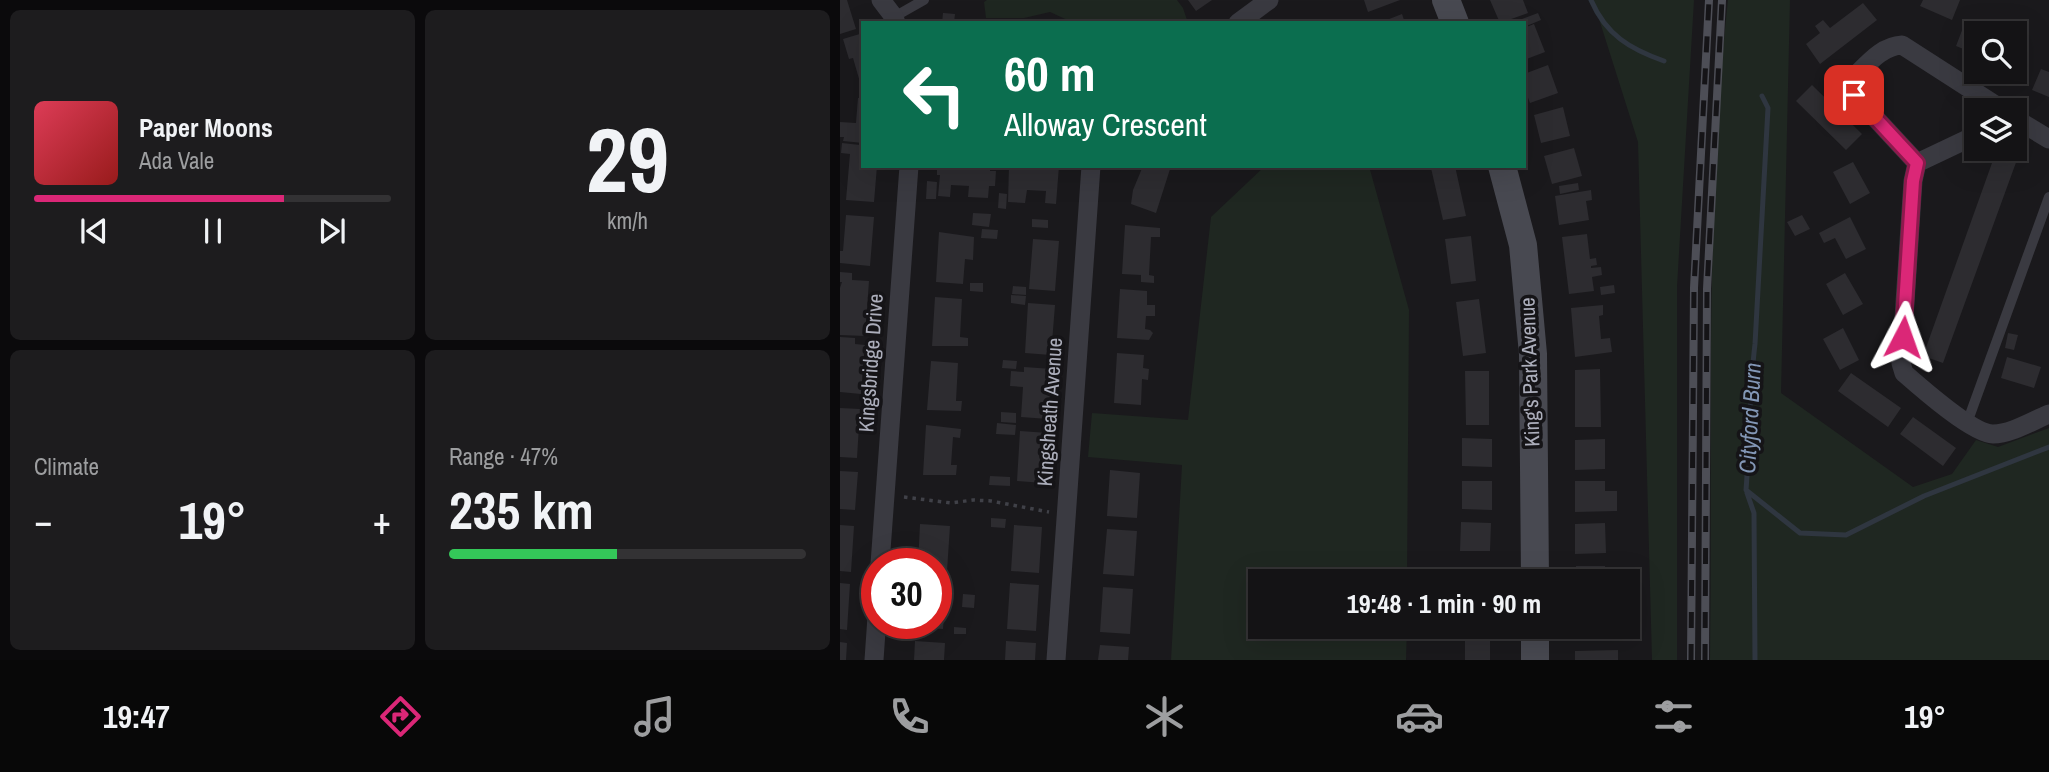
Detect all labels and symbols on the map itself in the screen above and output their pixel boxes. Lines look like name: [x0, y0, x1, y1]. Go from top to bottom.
pin: [1824, 65, 1884, 125]
street label: Kingsbridge Drive: [851, 293, 890, 433]
street label: King's Park Avenue: [1512, 297, 1547, 447]
position arrow: [1866, 300, 1940, 374]
street label: Kingsheath Avenue: [1030, 337, 1069, 487]
water label: Cityford Burn: [1731, 362, 1768, 474]
speed limit sign: 30: [861, 548, 952, 639]

